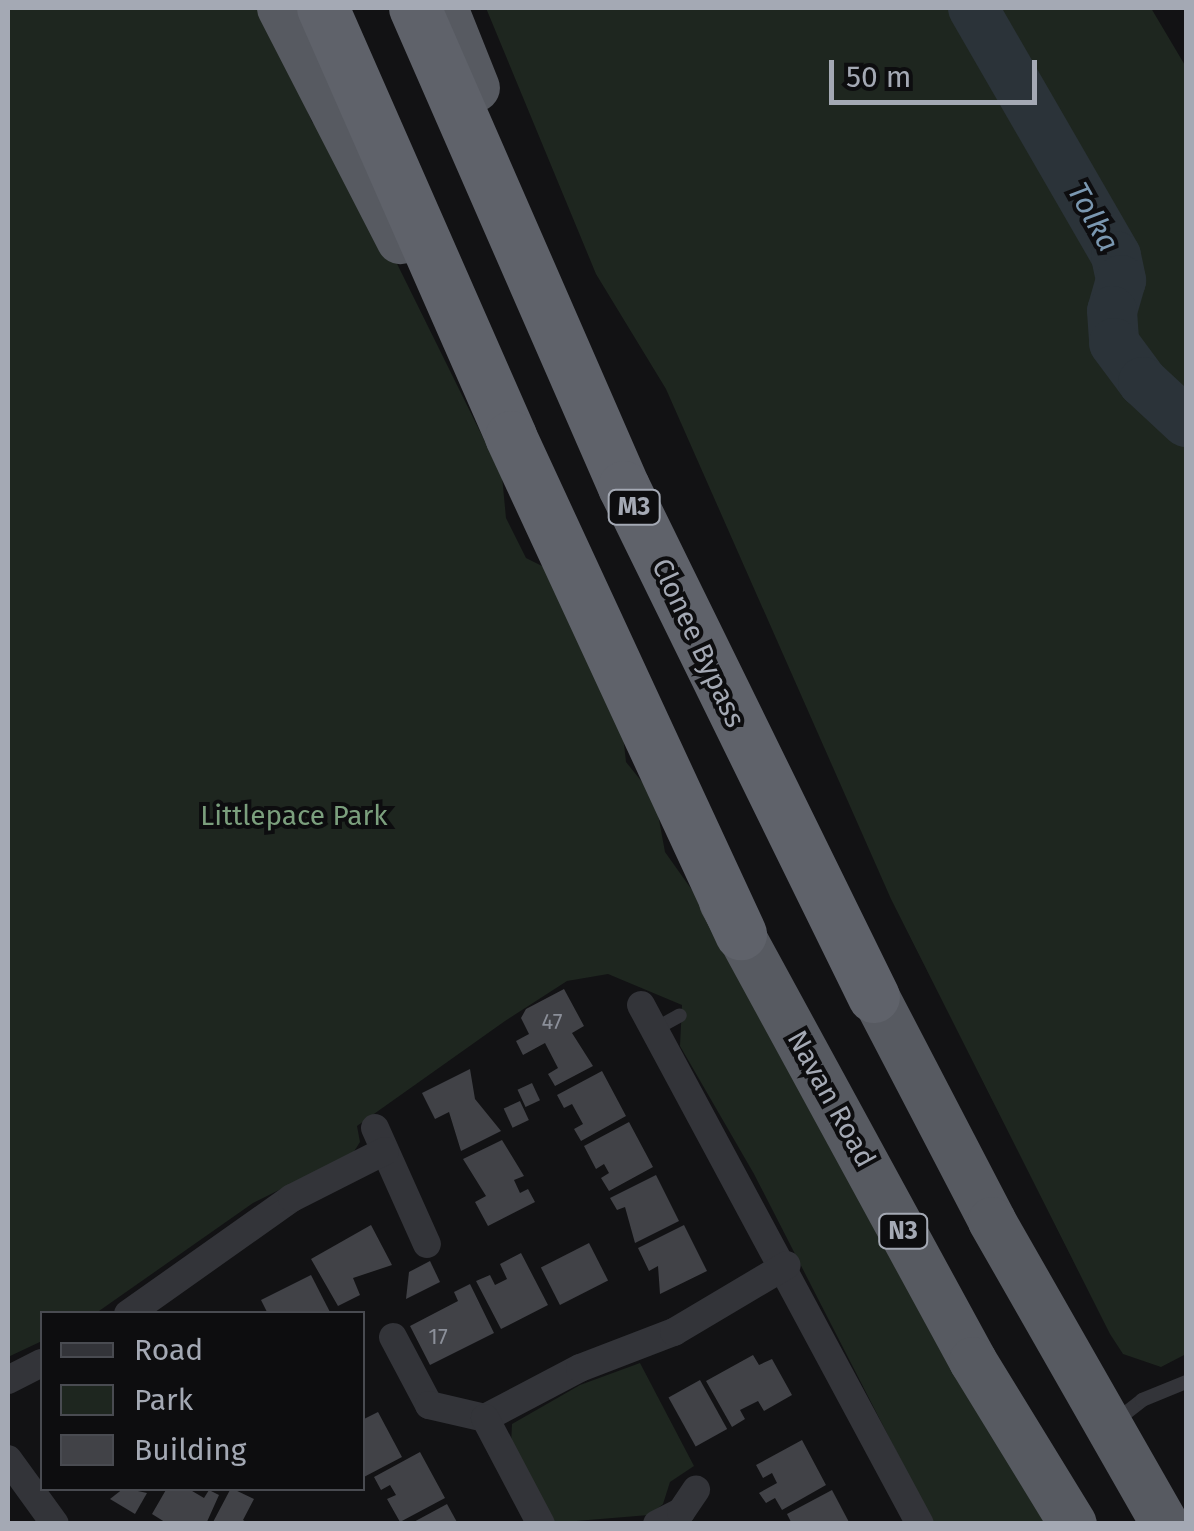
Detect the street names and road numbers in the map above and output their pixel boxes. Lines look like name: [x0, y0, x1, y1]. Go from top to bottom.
road number: M3: [606, 487, 662, 527]
street label: Clonee Bypass: [644, 553, 752, 733]
street label: Navan Road: [780, 1025, 882, 1173]
road number: N3: [878, 1211, 928, 1251]

